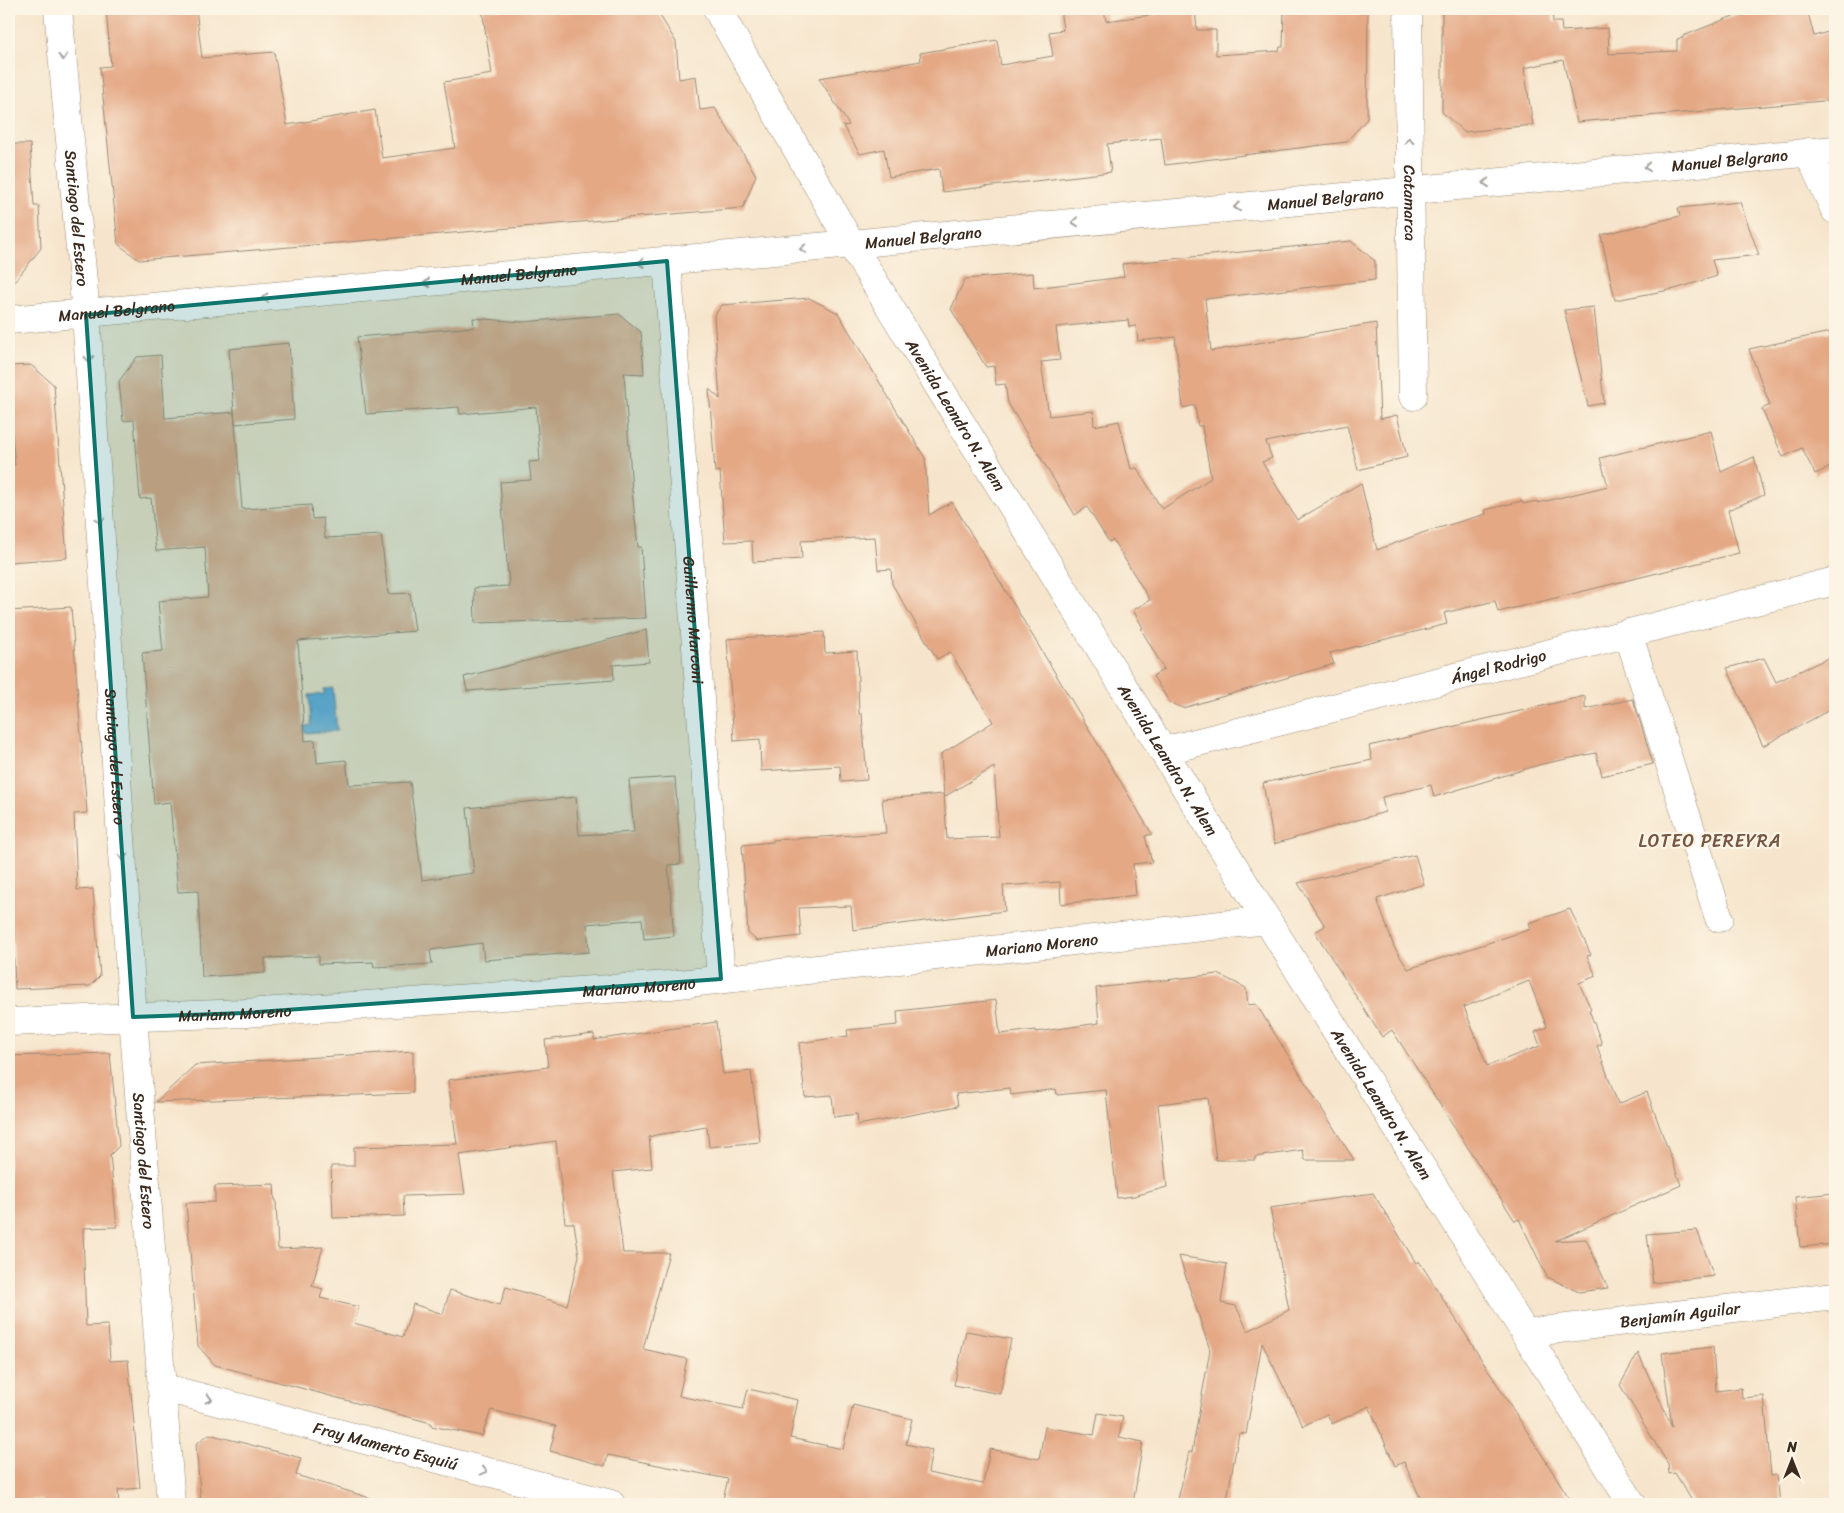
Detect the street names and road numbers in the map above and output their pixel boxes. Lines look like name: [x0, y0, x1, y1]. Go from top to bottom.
street label: Manuel Belgrano: [1670, 140, 1789, 180]
street label: Santiago del Estero: [56, 149, 98, 288]
street label: Catamarca: [1396, 165, 1425, 241]
street label: Manuel Belgrano: [1266, 179, 1385, 219]
street label: Manuel Belgrano: [864, 217, 983, 257]
street label: Manuel Belgrano: [459, 254, 579, 294]
street label: Manuel Belgrano: [57, 291, 176, 330]
street label: Avenida Leandro N. Alem: [897, 332, 1014, 497]
street label: Guillermo Marconi: [675, 555, 713, 685]
street label: Ángel Rodrigo: [1447, 640, 1549, 692]
street label: Avenida Leandro N. Alem: [1110, 677, 1227, 842]
street label: Santiago del Estero: [97, 687, 135, 826]
street label: Mariano Moreno: [984, 924, 1100, 965]
street label: Mariano Moreno: [581, 968, 697, 1005]
street label: Mariano Moreno: [178, 995, 292, 1030]
street label: Avenida Leandro N. Alem: [1323, 1021, 1441, 1186]
street label: Santiago del Estero: [124, 1091, 164, 1230]
street label: Benjamín Aguilar: [1618, 1293, 1743, 1336]
street label: Fray Mamerto Esquiú: [310, 1413, 461, 1478]

